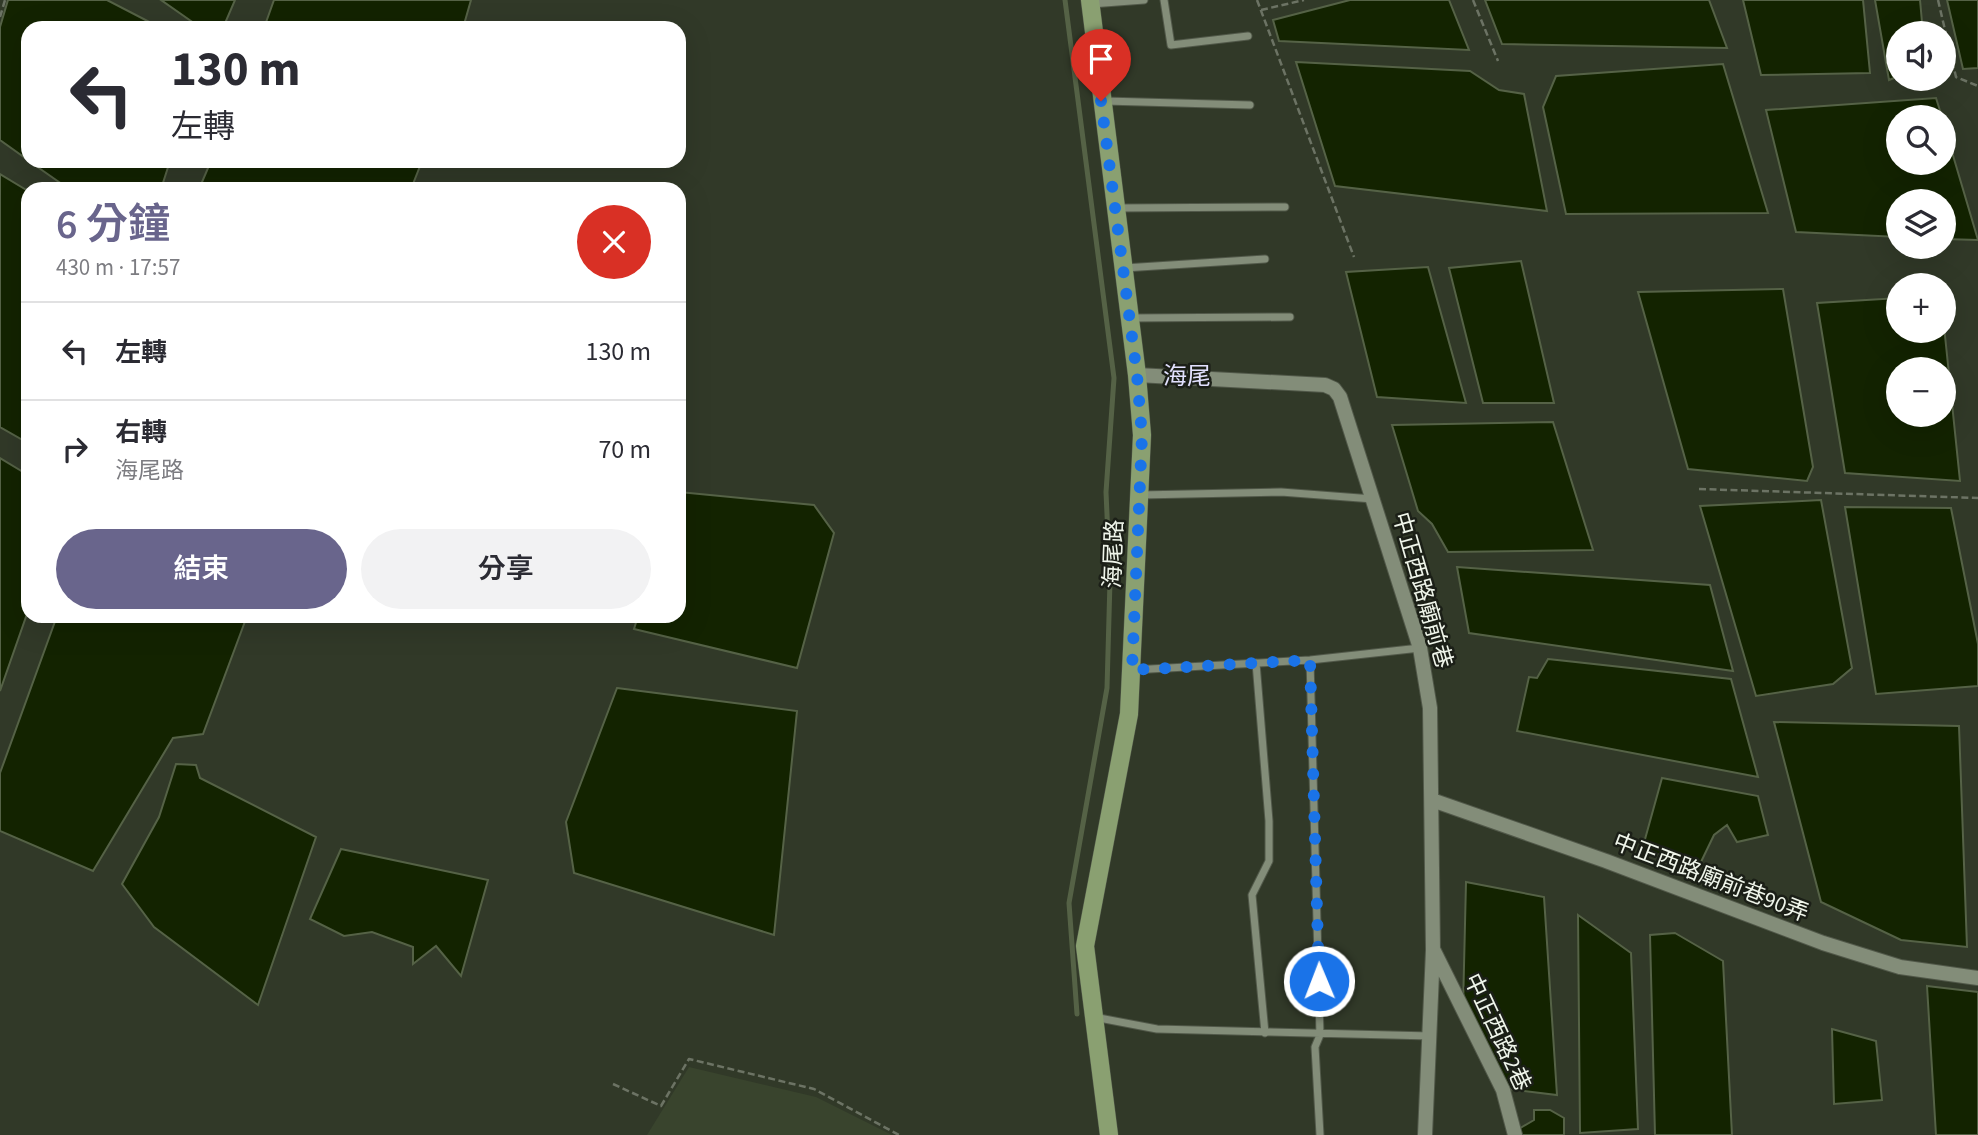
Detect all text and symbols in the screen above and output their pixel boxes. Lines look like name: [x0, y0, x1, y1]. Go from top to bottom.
map controls: [1886, 21, 1956, 427]
button: sound: [1886, 21, 1956, 91]
pin: [1071, 29, 1131, 101]
text: 130 m: [171, 35, 300, 105]
icon: arrive: [1082, 40, 1120, 78]
icon: left: [56, 49, 147, 140]
text: 左轉: [171, 104, 235, 150]
button: search: [1886, 105, 1956, 175]
button: layers: [1886, 189, 1956, 259]
text: 6 分鐘: [56, 195, 170, 255]
button: close: [577, 205, 651, 279]
text: 430 m · 17:57: [56, 251, 180, 284]
button: +: [1886, 273, 1956, 343]
icon: left: [56, 332, 94, 370]
text: 130 m: [585, 333, 651, 370]
text: 左轉: [115, 334, 167, 371]
button: −: [1886, 357, 1956, 427]
district label: 海尾: [1163, 359, 1211, 394]
text: 右轉: [115, 414, 167, 451]
icon: right: [56, 430, 94, 468]
text: 70 m: [598, 431, 651, 468]
text: 海尾路: [115, 454, 184, 487]
street label: 中正西路廟前巷: [1384, 508, 1461, 672]
street label: 海尾路: [1096, 519, 1131, 589]
button: 結束: [56, 529, 347, 609]
button: 分享: [361, 529, 651, 609]
street label: 中正西路廟前巷90弄: [1608, 825, 1813, 930]
position arrow: [1282, 944, 1356, 1018]
street label: 中正西路2巷: [1456, 968, 1539, 1096]

